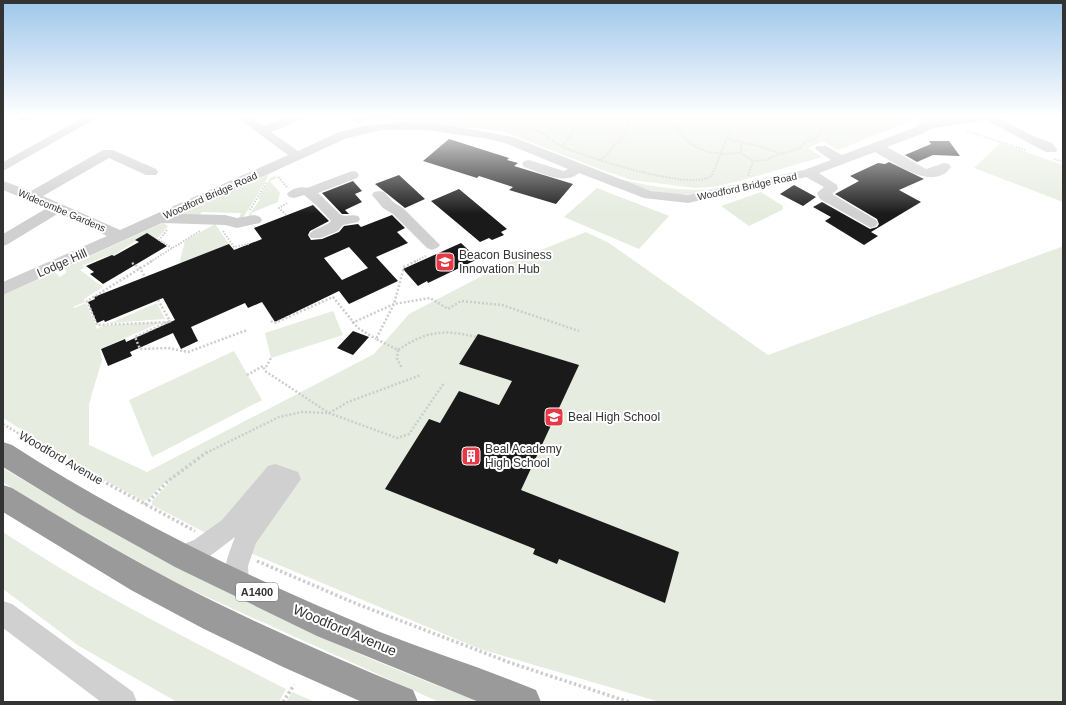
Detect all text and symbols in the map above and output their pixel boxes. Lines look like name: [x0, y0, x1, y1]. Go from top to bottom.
street label: Woodford Bridge Road: [162, 170, 259, 221]
street label: Woodford Bridge Road: [696, 171, 798, 202]
street label: Widecombe Gardens: [16, 187, 107, 234]
street label: Lodge Hill: [35, 246, 89, 280]
place label: Beacon Business Innovation Hub: [459, 248, 552, 276]
school or university icon: Beacon Business Innovation Hub: [434, 251, 456, 273]
school or university icon: Beal High School: [543, 406, 565, 428]
place label: Beal High School: [568, 410, 660, 424]
street label: Woodford Avenue: [16, 428, 106, 488]
place label: Beal Academy High School: [485, 442, 562, 470]
building icon: Beal Academy High School: [460, 445, 482, 467]
road number: A1400: [236, 583, 278, 601]
street label: Woodford Avenue: [291, 601, 399, 659]

